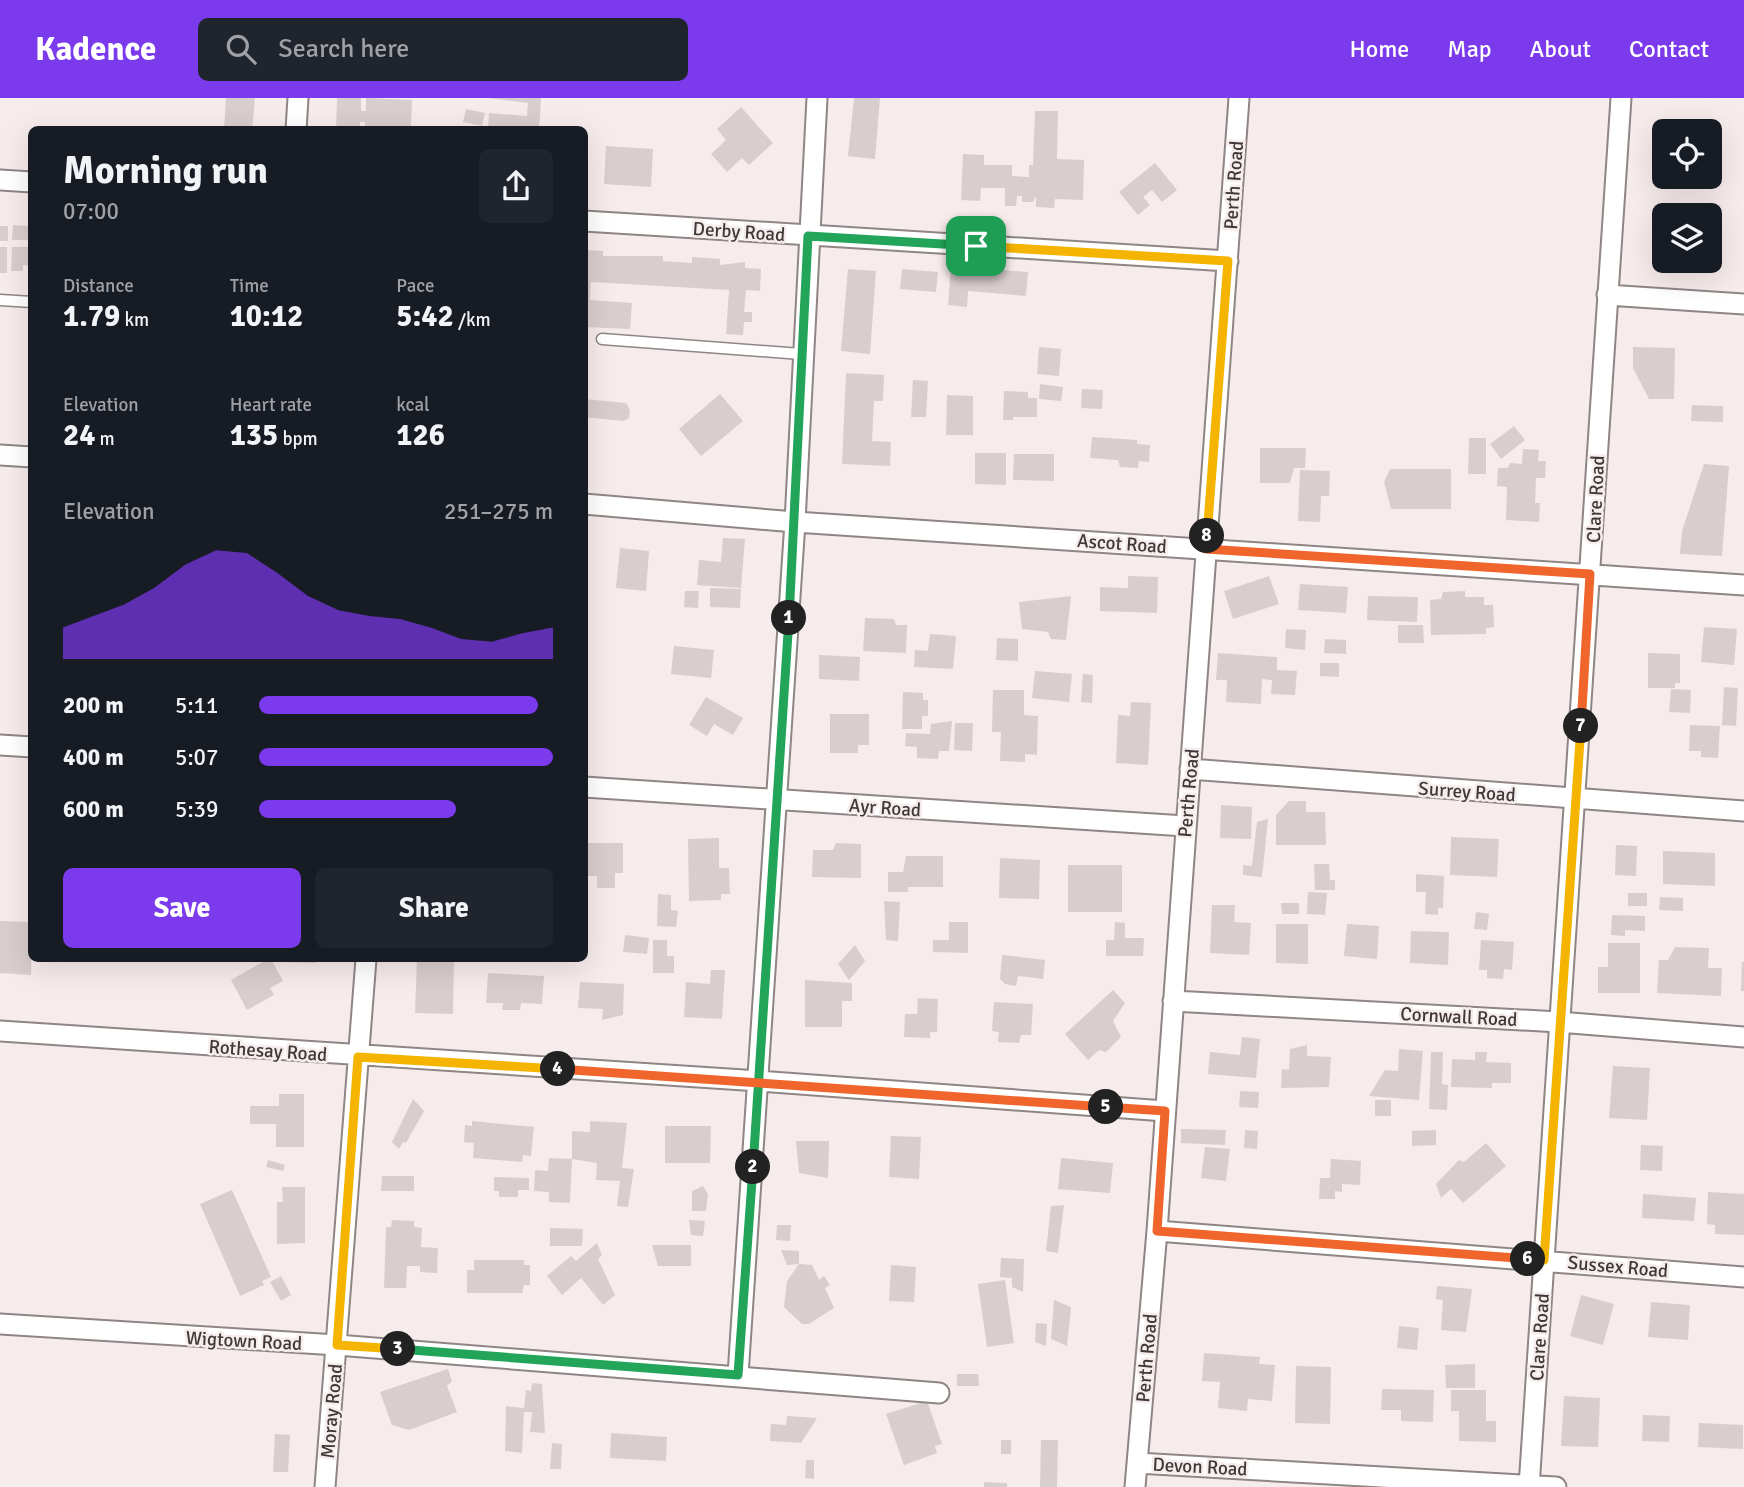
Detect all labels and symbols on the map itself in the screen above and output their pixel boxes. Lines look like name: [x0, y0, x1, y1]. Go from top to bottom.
street label: Perth Road: [1219, 140, 1249, 230]
pin: [946, 216, 1006, 276]
street label: Derby Road: [692, 217, 786, 247]
street label: Clare Road: [1582, 455, 1610, 543]
pin: 8: [1190, 518, 1224, 554]
street label: Ascot Road: [1076, 529, 1168, 559]
pin: 1: [772, 601, 806, 636]
pin: 7: [1564, 708, 1598, 744]
street label: Perth Road: [1173, 748, 1205, 838]
street label: Surrey Road: [1417, 777, 1516, 807]
street label: Ayr Road: [848, 794, 922, 822]
street label: Cornwall Road: [1400, 1002, 1518, 1032]
street label: Rothesay Road: [208, 1035, 328, 1067]
pin: 4: [540, 1052, 576, 1086]
pin: 5: [1088, 1090, 1124, 1124]
pin: 2: [736, 1150, 770, 1184]
pin: 6: [1510, 1242, 1546, 1276]
street label: Sussex Road: [1567, 1251, 1669, 1283]
street label: Clare Road: [1525, 1292, 1555, 1382]
street label: Perth Road: [1131, 1313, 1163, 1403]
street label: Wigtown Road: [185, 1326, 303, 1356]
pin: 3: [380, 1332, 416, 1366]
street label: Moray Road: [316, 1363, 348, 1460]
street label: Devon Road: [1152, 1453, 1248, 1481]

